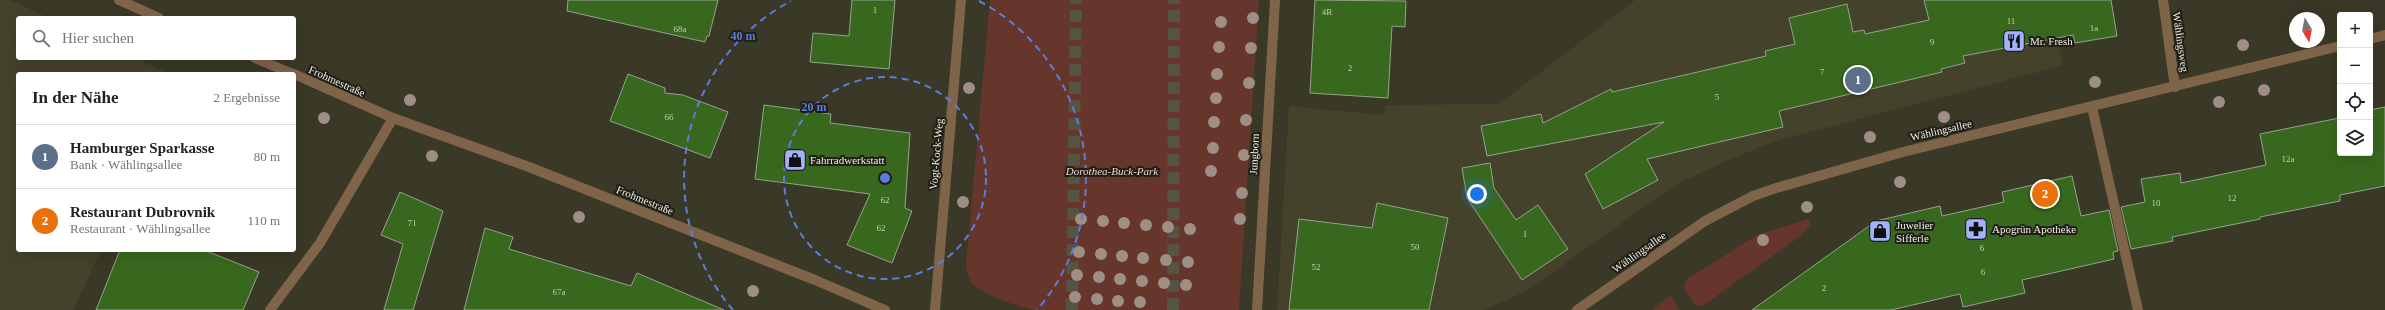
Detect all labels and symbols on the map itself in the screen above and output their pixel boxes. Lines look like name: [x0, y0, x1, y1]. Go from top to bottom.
house number: 1: [873, 5, 877, 15]
house number: 4R: [1322, 7, 1332, 17]
street label: Wählingsweg: [2171, 11, 2191, 73]
north arrow: [2289, 12, 2325, 48]
house number: 11: [2007, 16, 2015, 26]
house number: 1a: [2090, 23, 2098, 33]
house number: 68a: [674, 24, 687, 34]
restaurant icon: Mr. Fresh: [2001, 28, 2027, 54]
text: 40 m: [731, 29, 756, 43]
place label: Mr. Fresh: [2030, 35, 2073, 47]
house number: 9: [1930, 37, 1935, 47]
street label: Frohmestraße: [307, 63, 367, 99]
house number: 2: [1348, 63, 1352, 73]
pin: 1: [1845, 65, 1871, 95]
house number: 7: [1820, 67, 1825, 77]
house number: 5: [1715, 92, 1720, 102]
text: 20 m: [802, 100, 827, 114]
house number: 66: [665, 112, 674, 122]
street label: Vogt-Kock-Weg: [927, 117, 945, 190]
street label: Wählingsallee: [1909, 117, 1973, 143]
street label: Jungborn: [1247, 133, 1261, 175]
shop icon: Fahrradwerkstatt: [782, 147, 808, 173]
place label: Fahrradwerkstatt: [810, 154, 885, 166]
house number: 12a: [2282, 154, 2295, 164]
park label: Dorothea-Buck-Park: [1065, 165, 1159, 177]
centre of rings: [878, 171, 892, 185]
pin: 2: [2032, 179, 2058, 209]
street label: Frohmestraße: [615, 183, 675, 217]
your location: [1467, 184, 1487, 204]
house number: 12: [2228, 193, 2237, 203]
house number: 62: [881, 195, 890, 205]
house number: 10: [2152, 198, 2161, 208]
pharmacy icon: Apogrün Apotheke: [1963, 216, 1989, 242]
house number: 71: [408, 218, 417, 228]
shop icon: Juwelier Sifferle: [1867, 218, 1893, 244]
place label: Juwelier Sifferle: [1896, 219, 1934, 244]
house number: 62: [877, 223, 886, 233]
place label: Apogrün Apotheke: [1992, 223, 2076, 235]
house number: 1: [1523, 229, 1527, 239]
street label: Wählingsallee: [1610, 229, 1668, 275]
house number: 50: [1411, 242, 1420, 252]
house number: 6: [1980, 243, 1985, 253]
house number: 52: [1312, 262, 1321, 272]
house number: 6: [1981, 267, 1986, 277]
house number: 2: [1822, 283, 1826, 293]
house number: 67a: [553, 287, 566, 297]

